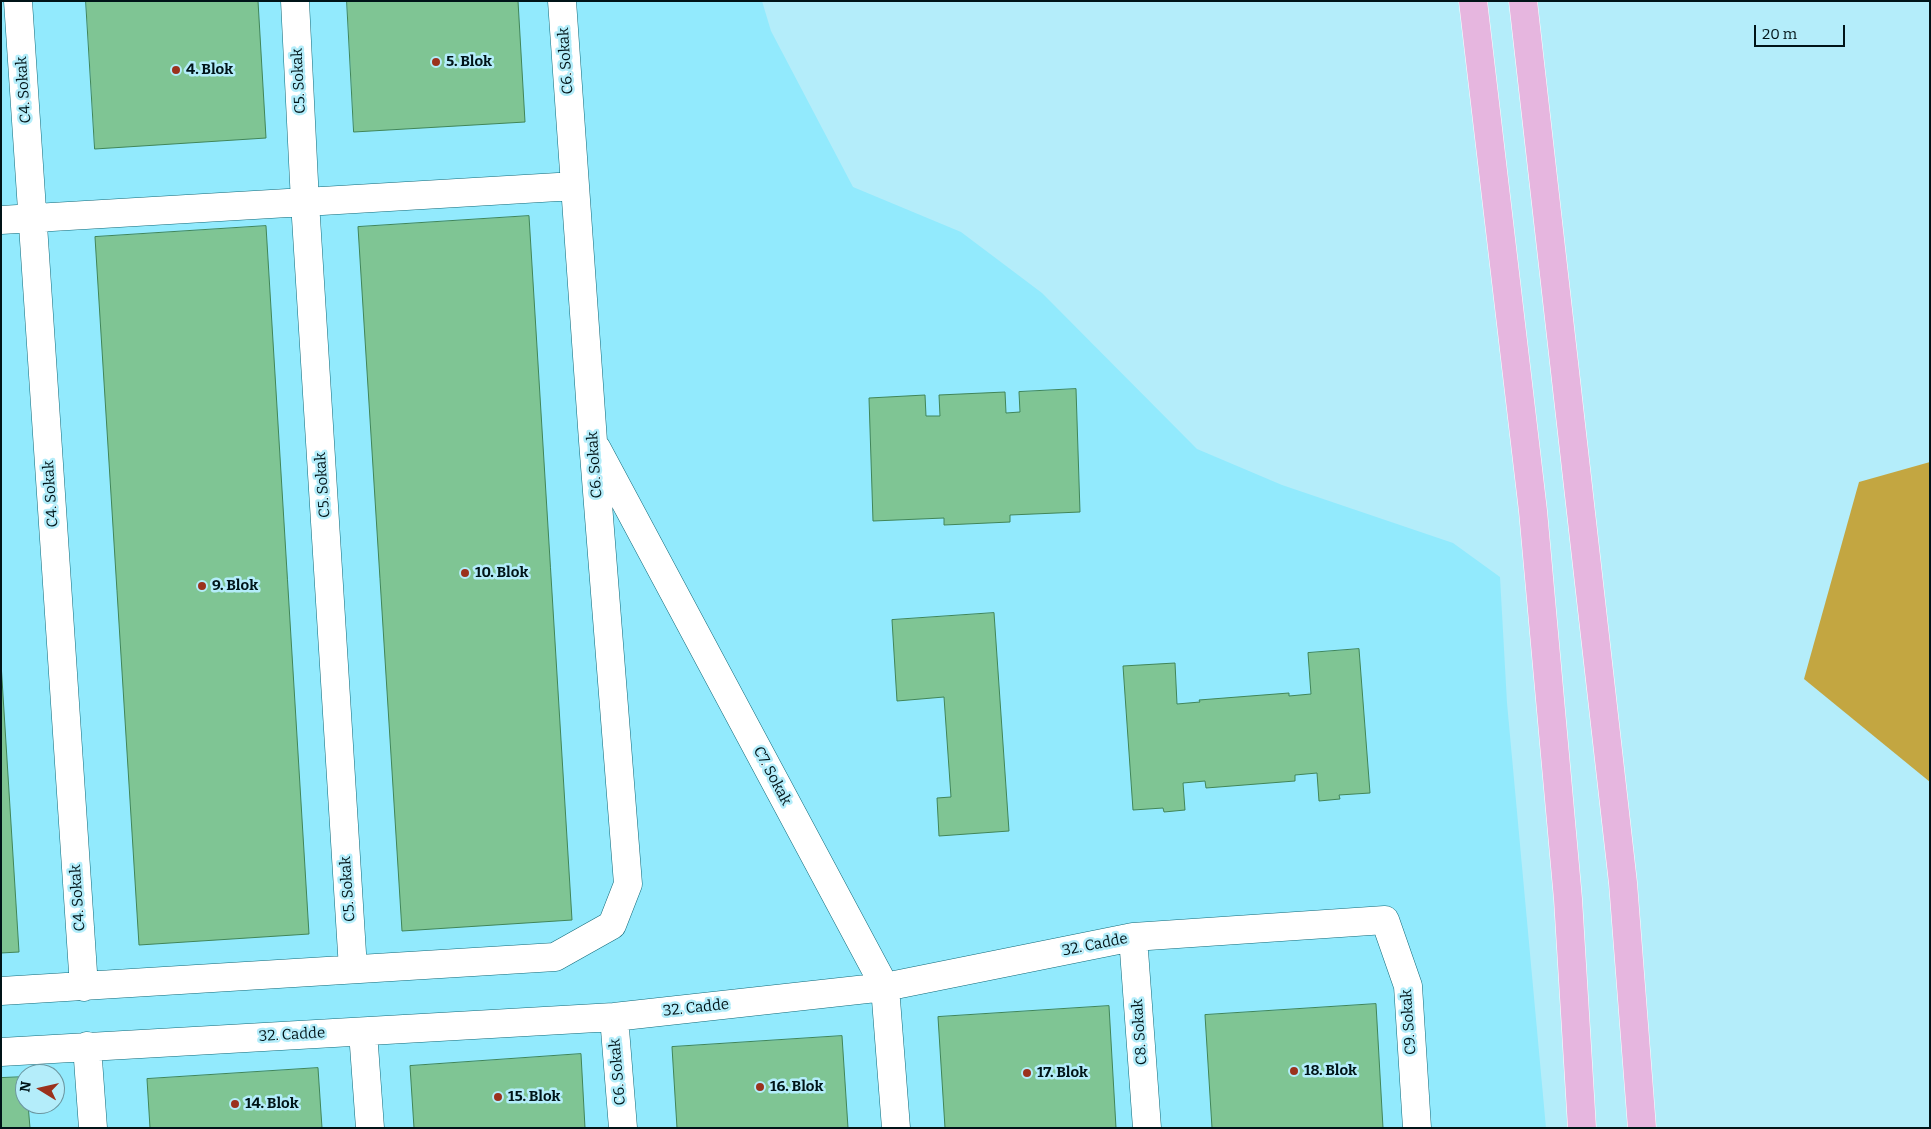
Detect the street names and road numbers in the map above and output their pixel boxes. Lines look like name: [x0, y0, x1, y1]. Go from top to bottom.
street label: C6. Sokak: [555, 27, 577, 95]
street label: C5. Sokak: [288, 48, 310, 114]
street label: C4. Sokak: [13, 56, 35, 124]
street label: C6. Sokak: [584, 431, 606, 499]
street label: C5. Sokak: [312, 452, 334, 518]
street label: C4. Sokak: [40, 460, 62, 528]
street label: C7. Sokak: [749, 743, 795, 809]
street label: C5. Sokak: [337, 856, 359, 922]
street label: C4. Sokak: [67, 864, 89, 932]
street label: 32. Cadde: [1061, 930, 1129, 960]
street label: C9. Sokak: [1398, 989, 1420, 1055]
street label: 32. Cadde: [662, 996, 730, 1020]
street label: C8. Sokak: [1129, 998, 1151, 1066]
street label: 32. Cadde: [258, 1024, 326, 1046]
street label: C6. Sokak: [606, 1038, 630, 1106]

